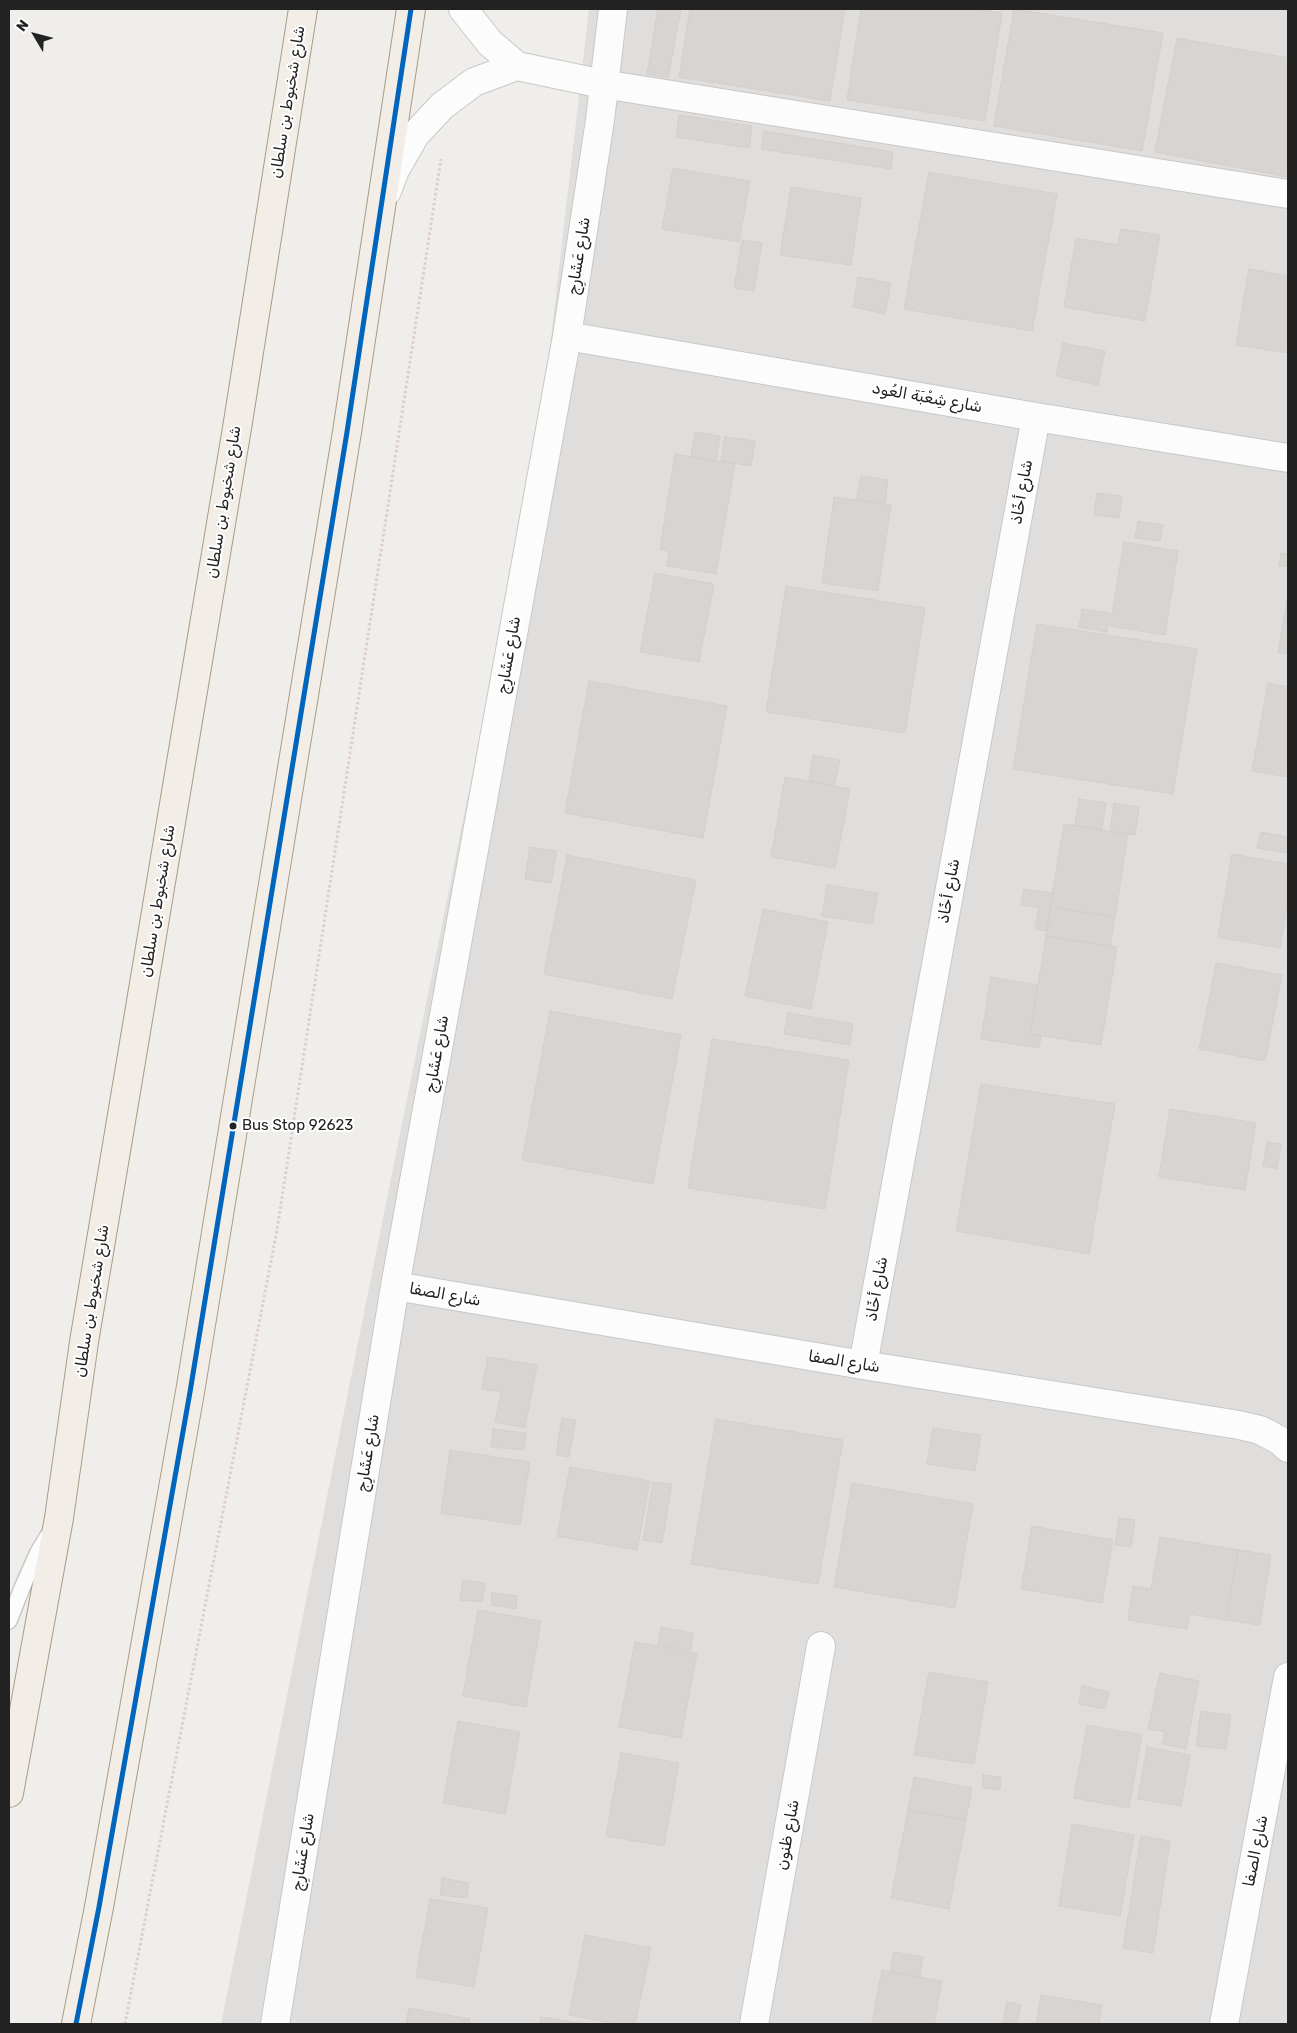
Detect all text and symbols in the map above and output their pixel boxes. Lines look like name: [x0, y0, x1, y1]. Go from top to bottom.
north arrow: [10, 10, 60, 60]
text: N: [13, 17, 32, 35]
street label: شارع شخبوط بن سلطان: [266, 24, 310, 180]
street label: شارع عَشَارِج: [563, 216, 595, 296]
street label: شارع شِعْبَة العُود: [870, 379, 984, 417]
street label: شارع شخبوط بن سلطان: [202, 424, 246, 580]
street label: شارع أخّاذ: [1007, 458, 1037, 526]
street label: شارع عَشَارِج: [493, 615, 525, 695]
street label: شارع شخبوط بن سلطان: [136, 823, 180, 979]
street label: شارع أخّاذ: [934, 857, 964, 925]
street label: شارع عَشَارِج: [421, 1014, 453, 1094]
place label: Bus Stop 92623: [242, 1117, 353, 1135]
marker: Bus Stop 92623: [228, 1121, 238, 1131]
street label: شارع شخبوط بن سلطان: [70, 1223, 114, 1379]
street label: شارع أخّاذ: [862, 1255, 892, 1323]
street label: شارع الصفا: [408, 1279, 482, 1311]
street label: شارع الصفا: [807, 1347, 881, 1377]
street label: شارع عَشَارِج: [352, 1413, 384, 1493]
street label: شارع ظنون: [772, 1798, 804, 1872]
street label: شارع عَشَارِج: [287, 1812, 319, 1892]
street label: شارع الصفا: [1240, 1814, 1272, 1888]

